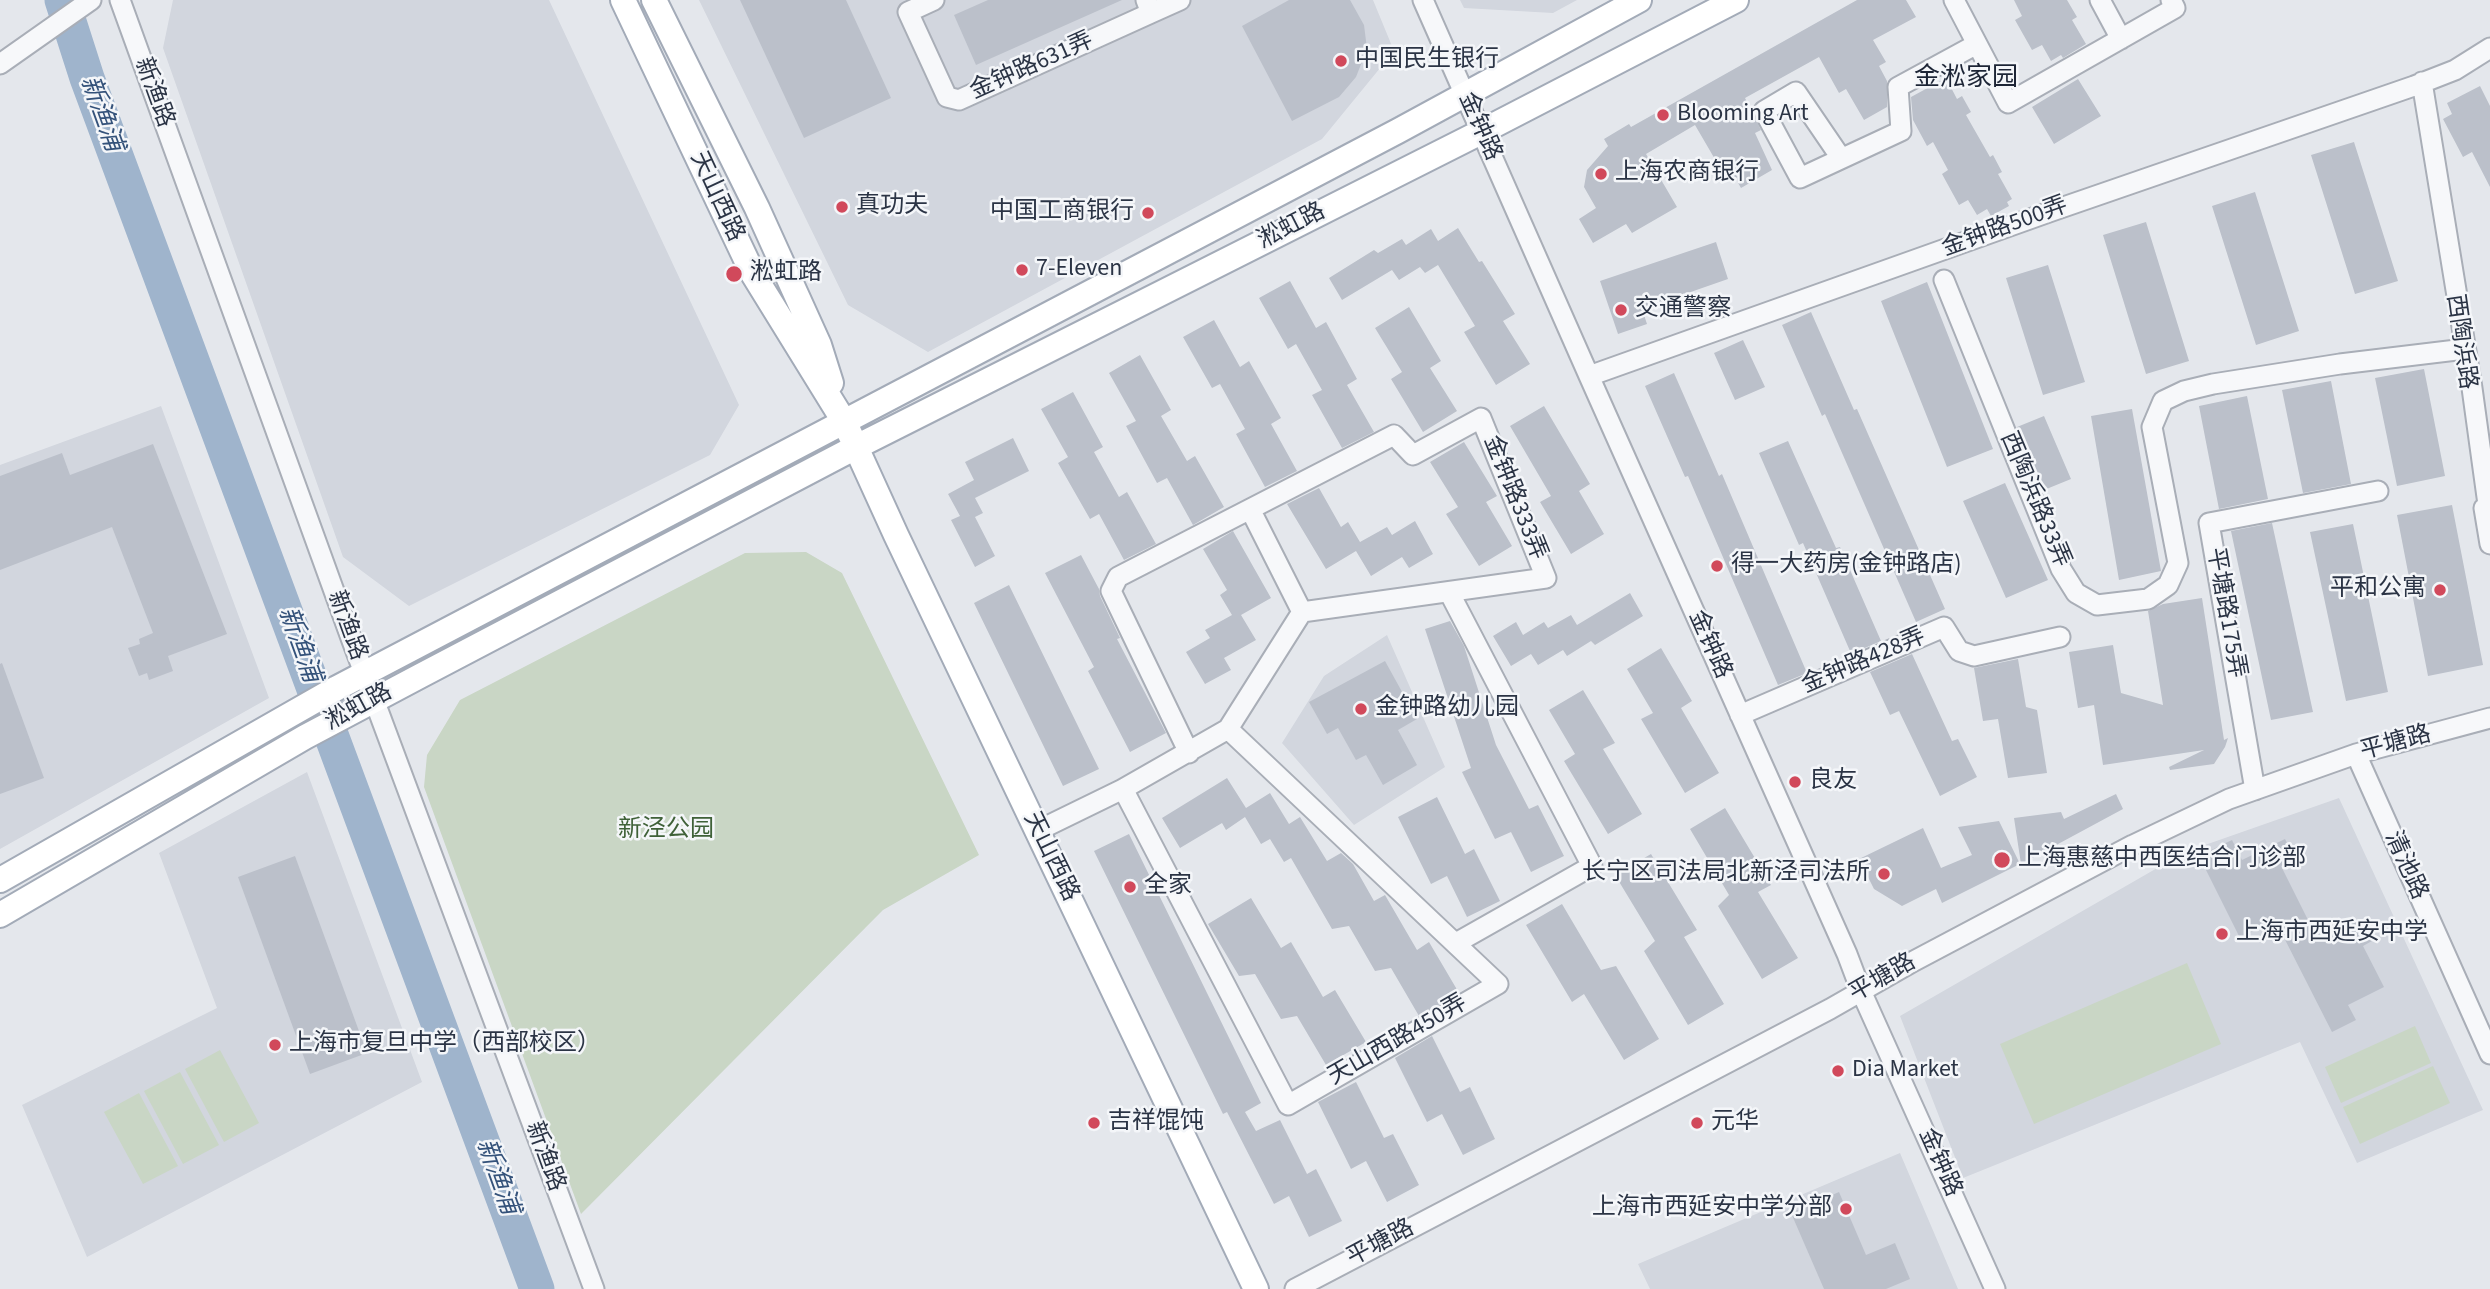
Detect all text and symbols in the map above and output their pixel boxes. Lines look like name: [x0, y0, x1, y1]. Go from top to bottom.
street label: 金钟路631弄: [966, 27, 1098, 107]
place label: 中国民生银行: [1355, 47, 1499, 75]
marker: 中国民生银行: [1333, 53, 1349, 69]
street label: 新渔路: [127, 54, 179, 132]
district label: 金淞家园: [1914, 63, 2018, 95]
water label: 新渔浦: [72, 72, 128, 156]
street label: 金钟路: [1451, 88, 1507, 166]
place label: Blooming Art: [1677, 101, 1809, 129]
marker: Blooming Art: [1655, 107, 1671, 123]
street label: 天山西路: [683, 147, 749, 247]
place label: 上海农商银行: [1615, 160, 1759, 188]
marker: 上海农商银行: [1593, 166, 1609, 182]
street label: 金钟路500弄: [1938, 192, 2072, 264]
place label: 真功夫: [856, 193, 928, 221]
street label: 淞虹路: [1253, 198, 1331, 256]
marker: 真功夫: [834, 199, 850, 215]
place label: 中国工商银行: [990, 199, 1134, 227]
marker: 中国工商银行: [1140, 205, 1156, 221]
place label: 7-Eleven: [1036, 256, 1122, 284]
place label: 淞虹路: [750, 260, 822, 288]
marker: 7-Eleven: [1014, 262, 1030, 278]
marker: 淞虹路: [724, 264, 744, 284]
street label: 西陶浜路: [2439, 292, 2481, 392]
place label: 交通警察: [1635, 296, 1731, 324]
marker: 交通警察: [1613, 302, 1629, 318]
street label: 西陶浜路33弄: [1993, 428, 2075, 572]
street label: 金钟路333弄: [1476, 432, 1552, 564]
street label: 平塘路175弄: [2199, 546, 2251, 680]
place label: 得一大药房(金钟路店): [1731, 552, 1962, 580]
marker: 得一大药房(金钟路店): [1709, 558, 1725, 574]
place label: 平和公寓: [2330, 576, 2426, 604]
marker: 平和公寓: [2432, 582, 2448, 598]
street label: 新渔路: [320, 587, 372, 665]
water label: 新渔浦: [270, 603, 326, 687]
street label: 金钟路: [1681, 606, 1737, 684]
street label: 金钟路428弄: [1798, 623, 1930, 701]
street label: 淞虹路: [320, 678, 398, 738]
place label: 金钟路幼儿园: [1375, 695, 1519, 723]
marker: 金钟路幼儿园: [1353, 701, 1369, 717]
street label: 平塘路: [2357, 721, 2435, 767]
place label: 良友: [1809, 768, 1857, 796]
marker: 良友: [1787, 774, 1803, 790]
street label: 天山西路: [1016, 808, 1084, 906]
park label: 新泾公园: [618, 817, 714, 845]
street label: 清池路: [2377, 827, 2433, 905]
place label: 上海惠慈中西医结合门诊部: [2018, 846, 2306, 874]
marker: 上海惠慈中西医结合门诊部: [1992, 850, 2012, 870]
place label: 长宁区司法局北新泾司法所: [1582, 860, 1870, 888]
marker: 长宁区司法局北新泾司法所: [1876, 866, 1892, 882]
place label: 全家: [1144, 873, 1192, 901]
marker: 全家: [1122, 879, 1138, 895]
place label: 上海市西延安中学: [2236, 920, 2428, 948]
marker: 上海市西延安中学: [2214, 926, 2230, 942]
street label: 平塘路: [1845, 949, 1921, 1009]
street label: 天山西路450弄: [1323, 990, 1473, 1092]
place label: 上海市复旦中学（西部校区）: [289, 1031, 601, 1059]
marker: 上海市复旦中学（西部校区）: [267, 1037, 283, 1053]
place label: Dia Market: [1852, 1057, 1959, 1085]
marker: Dia Market: [1830, 1063, 1846, 1079]
place label: 吉祥馄饨: [1108, 1109, 1204, 1137]
place label: 元华: [1711, 1109, 1759, 1137]
marker: 吉祥馄饨: [1086, 1115, 1102, 1131]
marker: 元华: [1689, 1115, 1705, 1131]
street label: 新渔路: [518, 1118, 570, 1196]
street label: 金钟路: [1911, 1124, 1967, 1202]
water label: 新渔浦: [468, 1135, 524, 1219]
place label: 上海市西延安中学分部: [1592, 1195, 1832, 1223]
marker: 上海市西延安中学分部: [1838, 1201, 1854, 1217]
street label: 平塘路: [1342, 1214, 1420, 1274]

